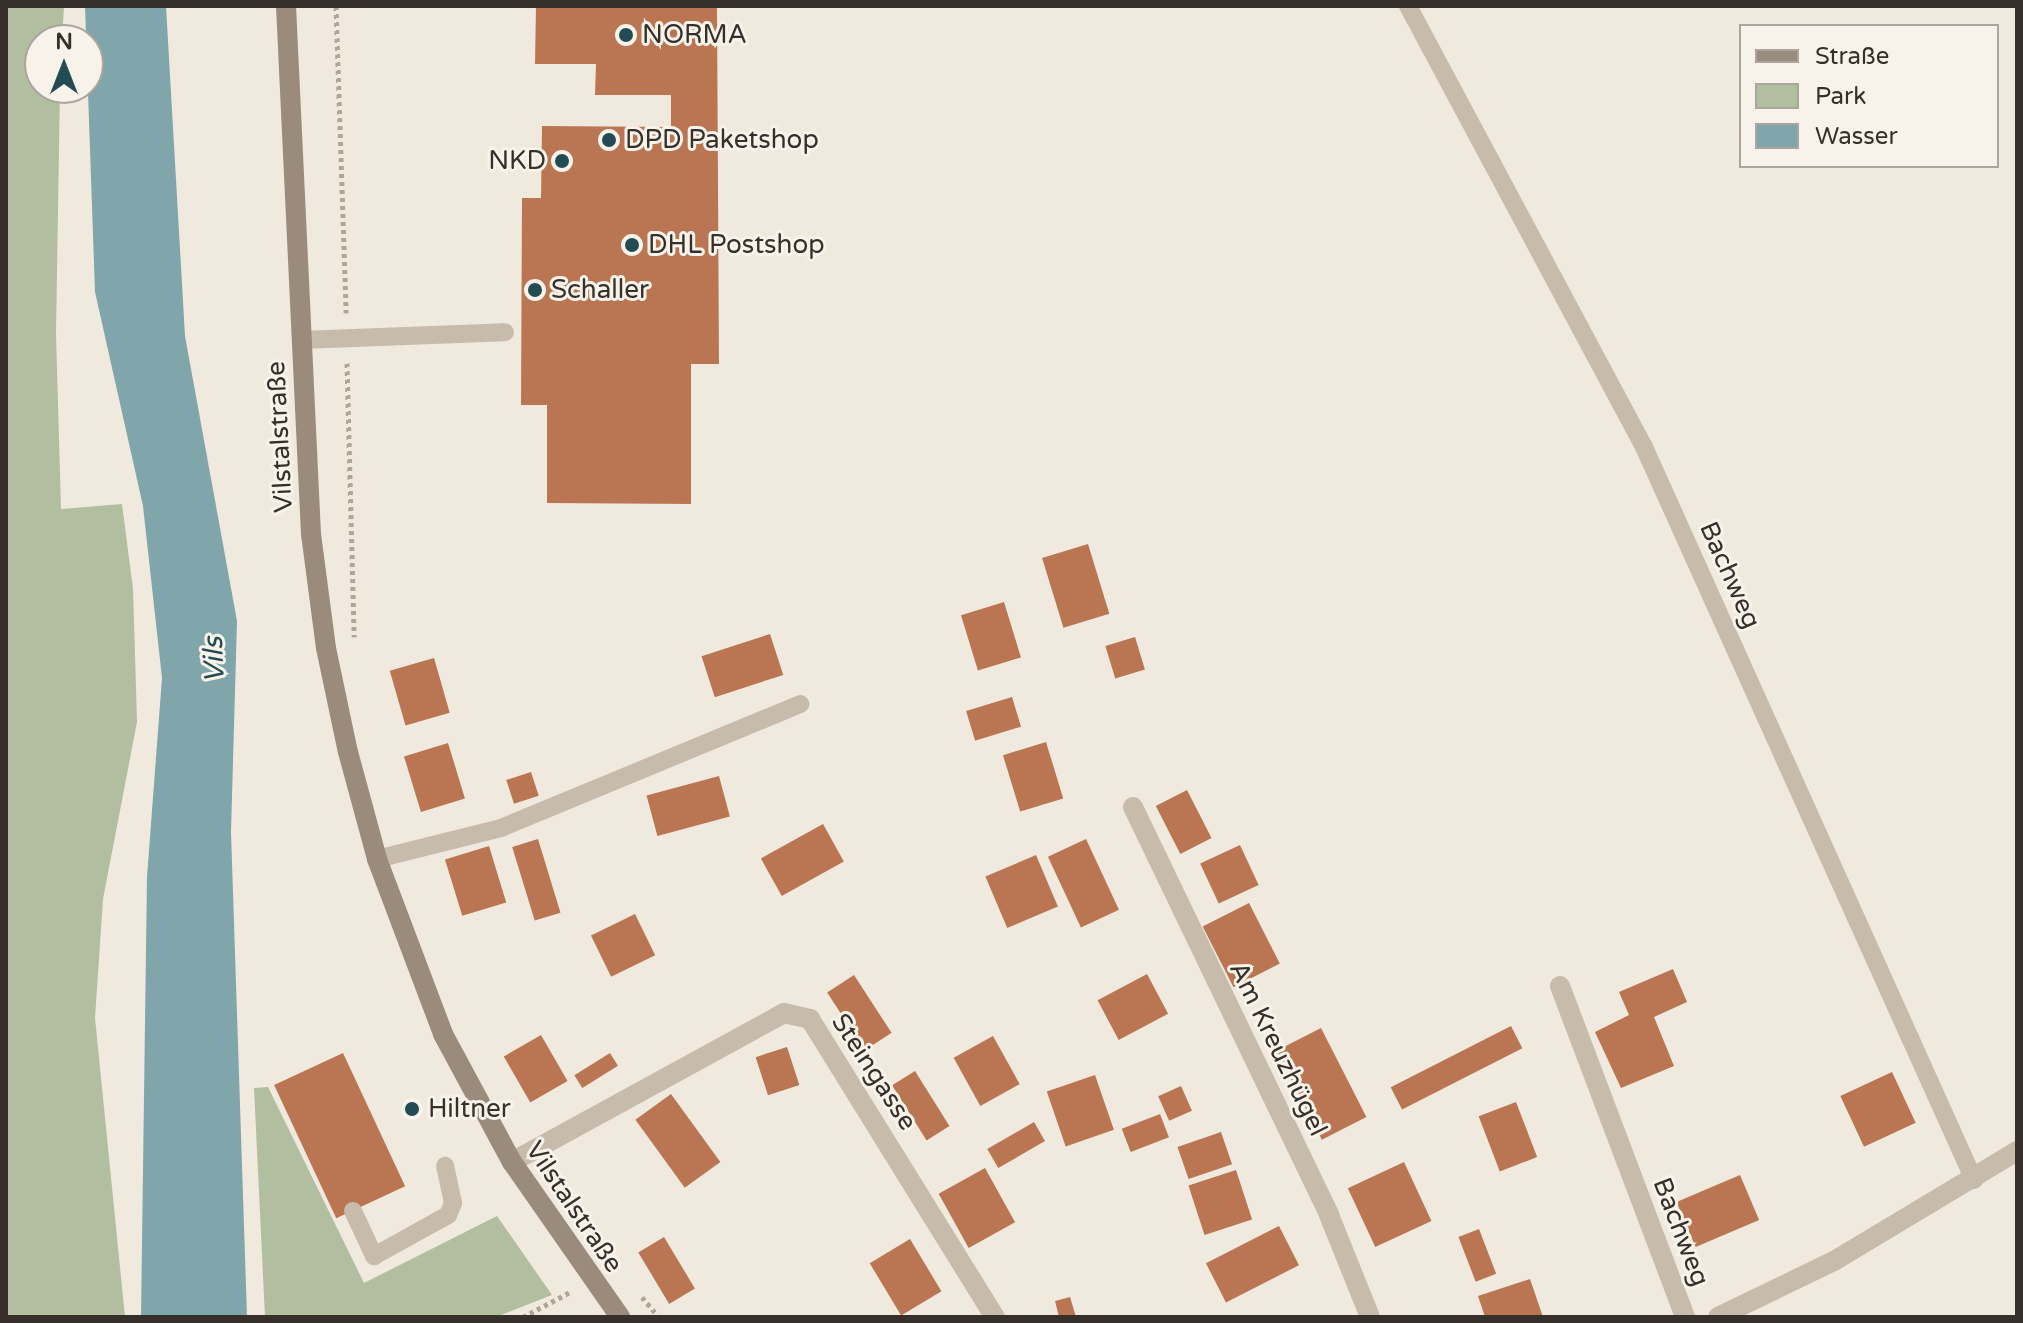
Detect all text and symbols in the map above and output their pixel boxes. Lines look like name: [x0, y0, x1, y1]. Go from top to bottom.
place label: NORMA: [642, 19, 747, 51]
north arrow: [24, 24, 104, 104]
legend: [1739, 24, 1999, 168]
marker: NORMA: [617, 26, 635, 44]
text: N: [55, 29, 73, 55]
text: Straße: [1815, 42, 1889, 71]
text: Park: [1815, 82, 1866, 111]
text: Wasser: [1815, 122, 1898, 151]
place label: DPD Paketshop: [625, 124, 819, 156]
marker: DPD Paketshop: [600, 131, 618, 149]
place label: NKD: [488, 145, 546, 177]
marker: NKD: [553, 152, 571, 170]
place label: DHL Postshop: [648, 229, 825, 261]
marker: DHL Postshop: [623, 236, 641, 254]
place label: Schaller: [551, 274, 649, 306]
marker: Schaller: [526, 281, 544, 299]
street label: Vilstalstraße: [260, 361, 300, 513]
street label: Bachweg: [1693, 517, 1767, 633]
water label: Vils: [196, 636, 232, 684]
street label: Am Kreuzhügel: [1222, 957, 1334, 1141]
street label: Steingasse: [825, 1008, 923, 1136]
place label: Hiltner: [428, 1093, 511, 1125]
marker: Hiltner: [403, 1100, 421, 1118]
street label: Vilstalstraße: [519, 1135, 629, 1279]
street label: Bachweg: [1646, 1173, 1716, 1291]

